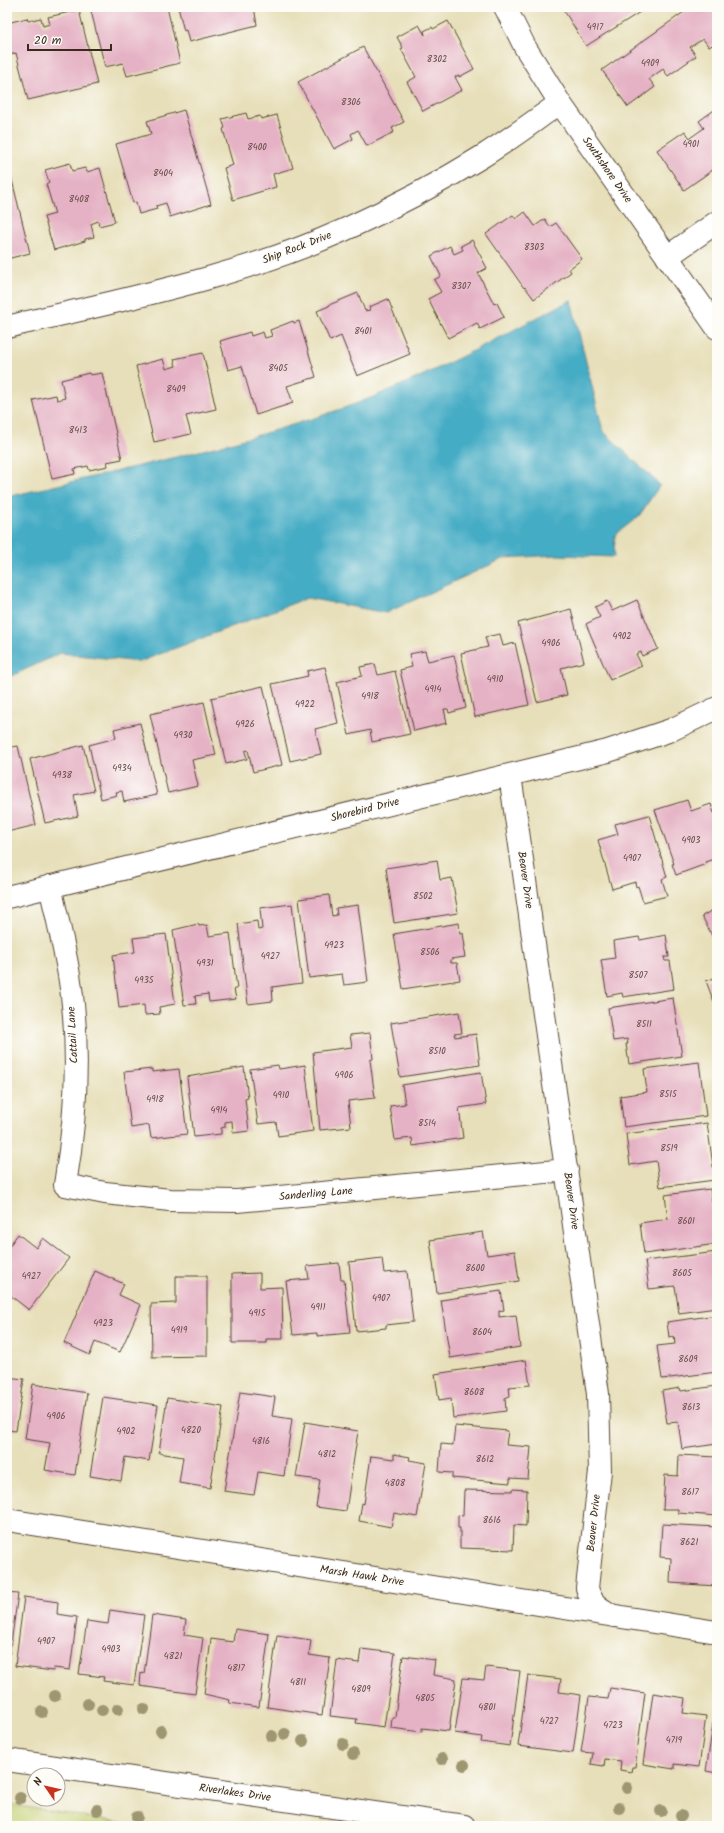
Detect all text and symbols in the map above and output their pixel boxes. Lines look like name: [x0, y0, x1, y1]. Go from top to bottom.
house number: 4917: [587, 20, 604, 35]
scale bar: [28, 26, 111, 52]
text: 20 m: [34, 31, 62, 50]
house number: 8302: [427, 52, 447, 67]
house number: 4909: [641, 56, 660, 71]
house number: 8306: [341, 95, 361, 110]
street label: Southshore Drive: [577, 133, 637, 207]
house number: 4901: [683, 137, 700, 152]
house number: 8400: [247, 140, 267, 155]
house number: 8404: [153, 166, 173, 181]
house number: 8408: [69, 192, 90, 207]
street label: Ship Rock Drive: [260, 227, 334, 269]
house number: 8303: [524, 240, 544, 255]
house number: 8307: [451, 279, 471, 294]
house number: 8401: [354, 324, 372, 339]
house number: 8405: [268, 361, 289, 376]
house number: 8409: [166, 382, 186, 397]
house number: 8413: [69, 423, 87, 438]
house number: 4902: [612, 629, 632, 644]
house number: 4906: [542, 636, 560, 651]
house number: 4910: [487, 672, 504, 687]
house number: 4914: [424, 682, 442, 697]
house number: 4918: [361, 689, 379, 704]
house number: 4922: [295, 697, 315, 712]
house number: 4926: [235, 717, 255, 732]
house number: 4930: [174, 728, 193, 743]
house number: 4934: [112, 761, 132, 776]
house number: 4938: [52, 768, 73, 783]
street label: Shorebird Drive: [329, 793, 401, 827]
house number: 4903: [682, 833, 701, 848]
street label: Beaver Drive: [512, 850, 538, 910]
house number: 4907: [623, 851, 642, 866]
house number: 8502: [413, 889, 433, 904]
house number: 4923: [324, 938, 344, 953]
house number: 8506: [420, 945, 440, 960]
house number: 4927: [261, 949, 280, 964]
house number: 4931: [196, 956, 214, 971]
house number: 8507: [629, 968, 648, 983]
house number: 4935: [134, 973, 155, 988]
street label: Cattail Lane: [63, 1006, 83, 1064]
house number: 8511: [636, 1017, 652, 1032]
house number: 8510: [428, 1044, 446, 1059]
house number: 4906: [335, 1068, 353, 1083]
house number: 8515: [659, 1087, 678, 1102]
house number: 4910: [273, 1088, 290, 1103]
house number: 4918: [146, 1092, 164, 1107]
house number: 4914: [210, 1103, 228, 1118]
house number: 8514: [418, 1116, 436, 1131]
house number: 8519: [660, 1141, 678, 1156]
street label: Beaver Drive: [558, 1171, 584, 1231]
street label: Sanderling Lane: [278, 1182, 354, 1206]
house number: 8601: [677, 1214, 695, 1229]
house number: 8600: [465, 1261, 485, 1276]
house number: 8605: [672, 1266, 693, 1281]
house number: 4927: [22, 1269, 41, 1284]
house number: 4907: [372, 1291, 391, 1306]
house number: 4911: [310, 1300, 326, 1315]
house number: 4915: [248, 1306, 267, 1321]
house number: 4923: [93, 1316, 113, 1331]
house number: 4919: [171, 1323, 188, 1338]
house number: 8604: [472, 1325, 492, 1340]
house number: 8609: [678, 1352, 698, 1367]
house number: 8608: [464, 1385, 485, 1400]
house number: 8613: [682, 1400, 700, 1415]
house number: 4906: [47, 1409, 65, 1424]
house number: 4820: [181, 1423, 202, 1438]
house number: 4902: [116, 1424, 136, 1439]
house number: 4816: [252, 1434, 270, 1449]
house number: 4812: [318, 1447, 336, 1462]
house number: 8612: [476, 1452, 494, 1467]
house number: 4808: [385, 1476, 406, 1491]
house number: 8617: [681, 1485, 700, 1500]
street label: Beaver Drive: [582, 1493, 606, 1553]
house number: 8616: [483, 1513, 501, 1528]
house number: 8621: [680, 1535, 698, 1550]
street label: Marsh Hawk Drive: [319, 1560, 405, 1592]
house number: 4907: [37, 1634, 56, 1649]
house number: 4903: [102, 1642, 121, 1657]
house number: 4821: [164, 1649, 182, 1664]
house number: 4817: [227, 1661, 246, 1676]
house number: 4811: [290, 1675, 306, 1690]
house number: 4809: [351, 1682, 371, 1697]
house number: 4805: [415, 1691, 436, 1706]
house number: 4801: [478, 1700, 496, 1715]
house number: 4727: [540, 1714, 559, 1729]
house number: 4723: [603, 1718, 623, 1733]
house number: 4719: [666, 1733, 683, 1748]
north arrow: [26, 1767, 66, 1807]
text: N: [29, 1774, 48, 1790]
street label: Riverlakes Drive: [198, 1779, 272, 1807]

